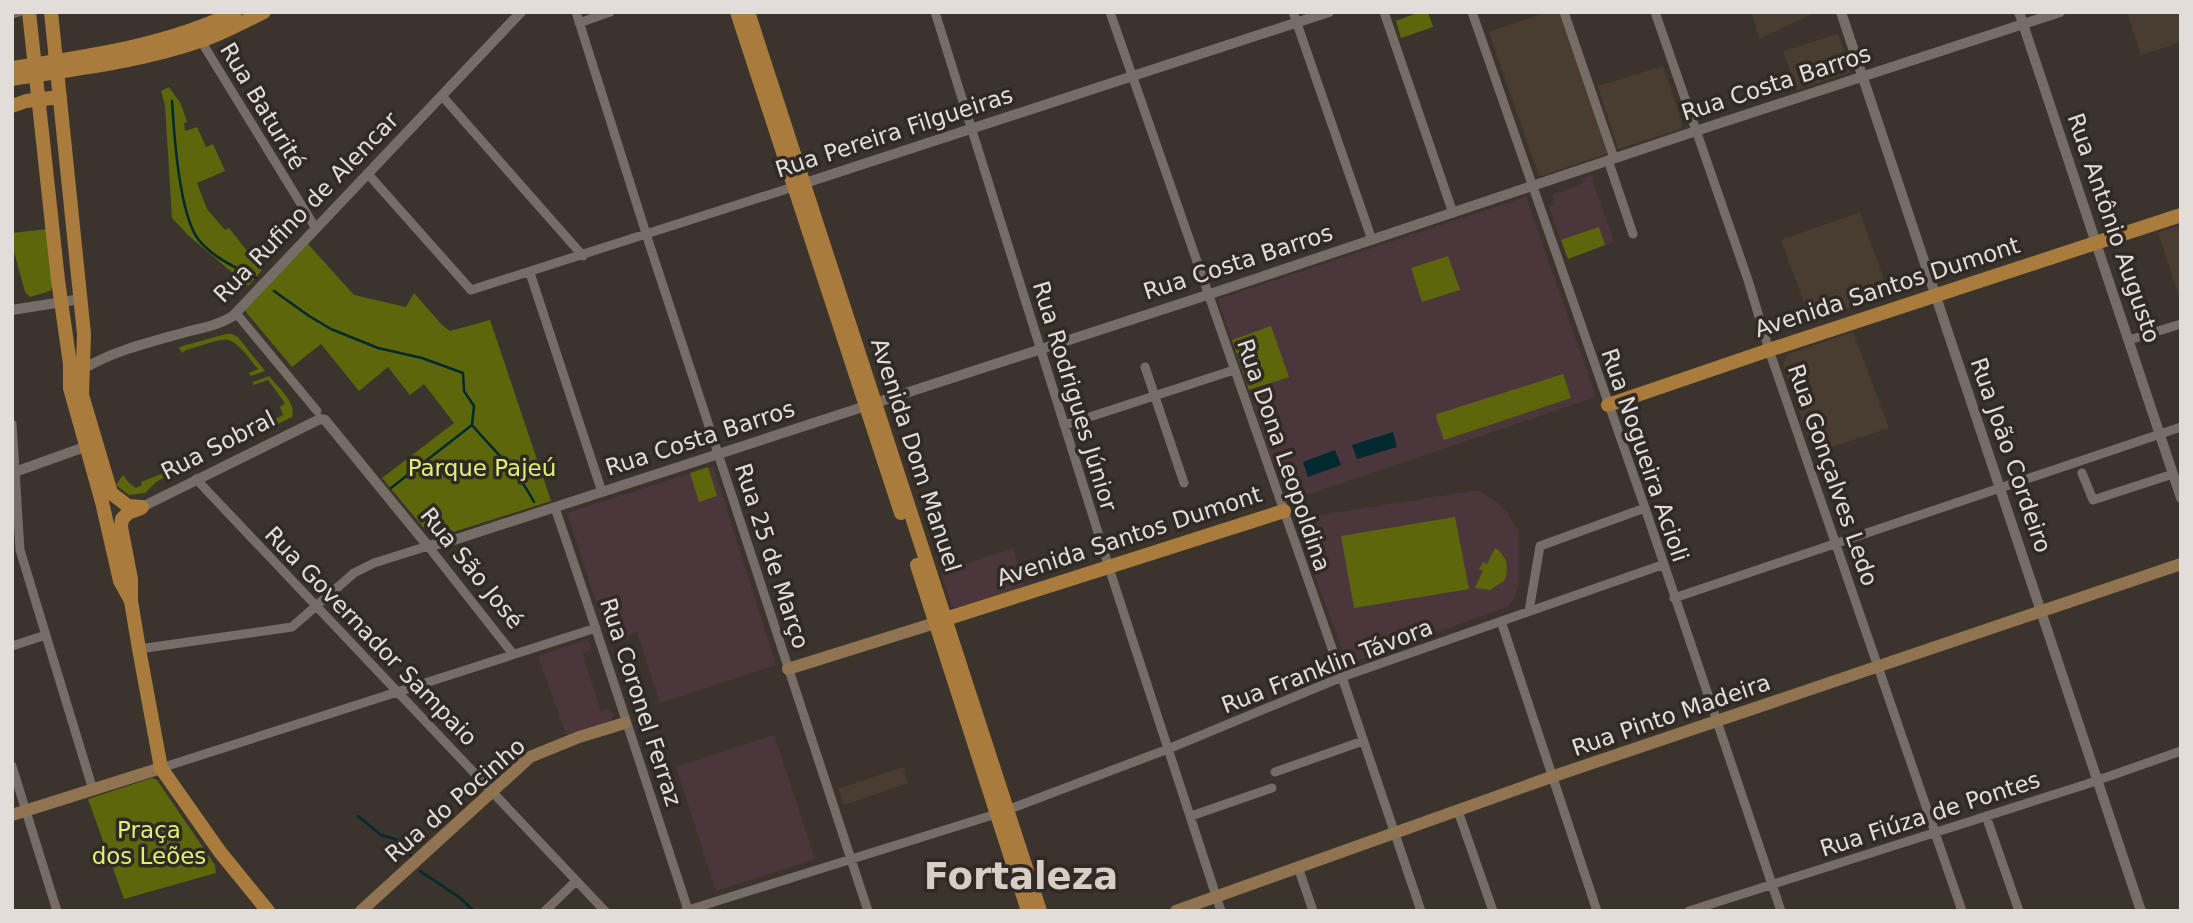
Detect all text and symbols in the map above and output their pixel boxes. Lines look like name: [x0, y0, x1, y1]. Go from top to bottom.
street label: Rua Baturité: [215, 38, 311, 174]
street label: Rua Costa Barros: [1678, 40, 1874, 126]
street label: Rua Pereira Filgueiras: [772, 81, 1016, 183]
street label: Rua Rufino de Alencar: [208, 106, 404, 307]
street label: Rua Antônio Augusto: [2062, 110, 2166, 346]
street label: Rua Costa Barros: [1140, 219, 1336, 305]
street label: Avenida Santos Dumont: [1751, 232, 2023, 342]
street label: Rua Rodrigues Júnior: [1028, 278, 1123, 515]
street label: Avenida Dom Manuel: [866, 335, 966, 575]
street label: Rua Dona Leopoldina: [1232, 335, 1336, 575]
street label: Rua Nogueira Acioli: [1596, 345, 1694, 565]
street label: Rua João Cordeiro: [1965, 354, 2057, 556]
street label: Rua Gonçalves Ledo: [1783, 361, 1883, 589]
street label: Rua Costa Barros: [602, 395, 798, 481]
street label: Rua Sobral: [157, 405, 279, 485]
park label: Parque Pajeú: [408, 455, 556, 481]
street label: Rua 25 de Março: [730, 460, 814, 652]
street label: Avenida Santos Dumont: [993, 481, 1265, 591]
street label: Rua São José: [415, 502, 529, 634]
street label: Rua Governador Sampaio: [260, 521, 482, 751]
street label: Rua Coronel Ferraz: [595, 595, 687, 809]
street label: Rua Franklin Távora: [1218, 614, 1436, 718]
street label: Rua Pinto Madeira: [1568, 669, 1774, 761]
street label: Rua do Pocinho: [380, 732, 530, 868]
street label: Rua Fiúza de Pontes: [1817, 766, 2043, 862]
park label: Praça dos Leões: [92, 817, 206, 869]
district label: Fortaleza: [924, 855, 1118, 898]

